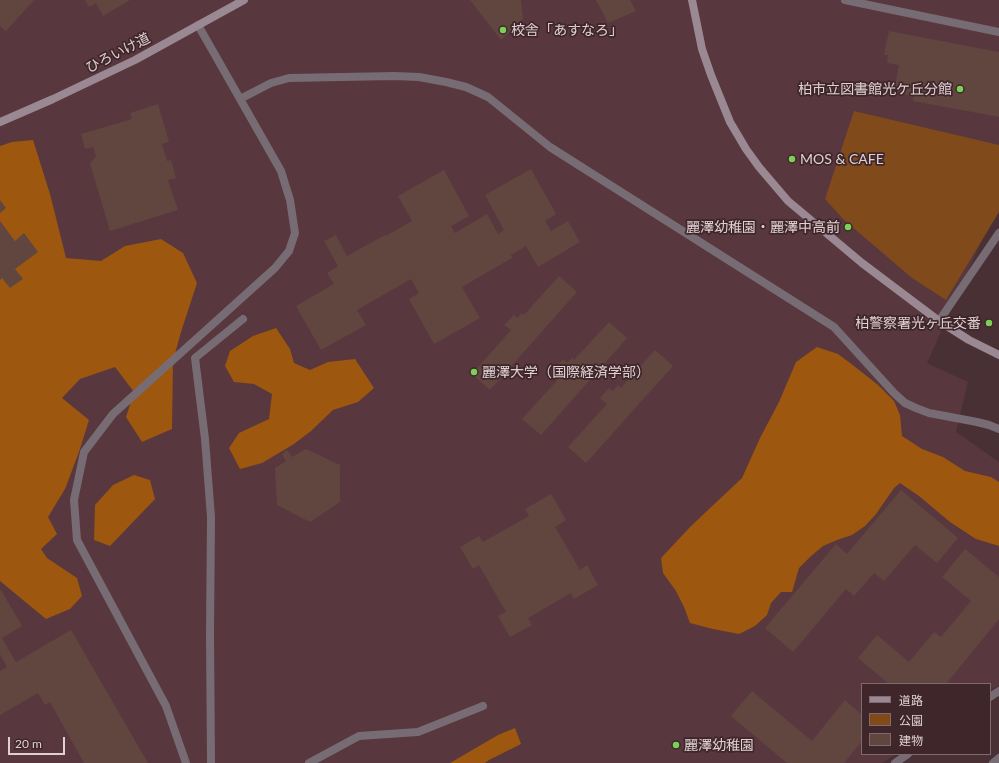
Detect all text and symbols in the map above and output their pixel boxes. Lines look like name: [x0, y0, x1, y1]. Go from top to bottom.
place label: 校舎「あすなろ」: [511, 22, 623, 38]
marker: 校舎「あすなろ」: [498, 25, 508, 35]
street label: ひろいけ道: [83, 30, 153, 76]
place label: 柏市立図書館光ケ丘分館: [798, 81, 952, 97]
marker: 柏市立図書館光ケ丘分館: [955, 84, 965, 94]
place label: MOS & CAFE: [800, 151, 884, 167]
marker: MOS & CAFE: [787, 154, 797, 164]
place label: 麗澤幼稚園・麗澤中高前: [686, 219, 840, 235]
marker: 麗澤幼稚園・麗澤中高前: [843, 222, 853, 232]
place label: 柏警察署光ヶ丘交番: [855, 315, 981, 331]
marker: 柏警察署光ヶ丘交番: [984, 318, 994, 328]
place label: 麗澤大学（国際経済学部）: [482, 364, 650, 380]
marker: 麗澤大学（国際経済学部）: [469, 367, 479, 377]
legend: [861, 683, 991, 755]
text: 道路: [899, 693, 923, 708]
text: 公園: [899, 713, 923, 728]
scale bar: [10, 729, 67, 755]
text: 建物: [899, 733, 923, 748]
text: 20 m: [15, 736, 42, 751]
place label: 麗澤幼稚園: [684, 737, 754, 753]
marker: 麗澤幼稚園: [671, 740, 681, 750]

